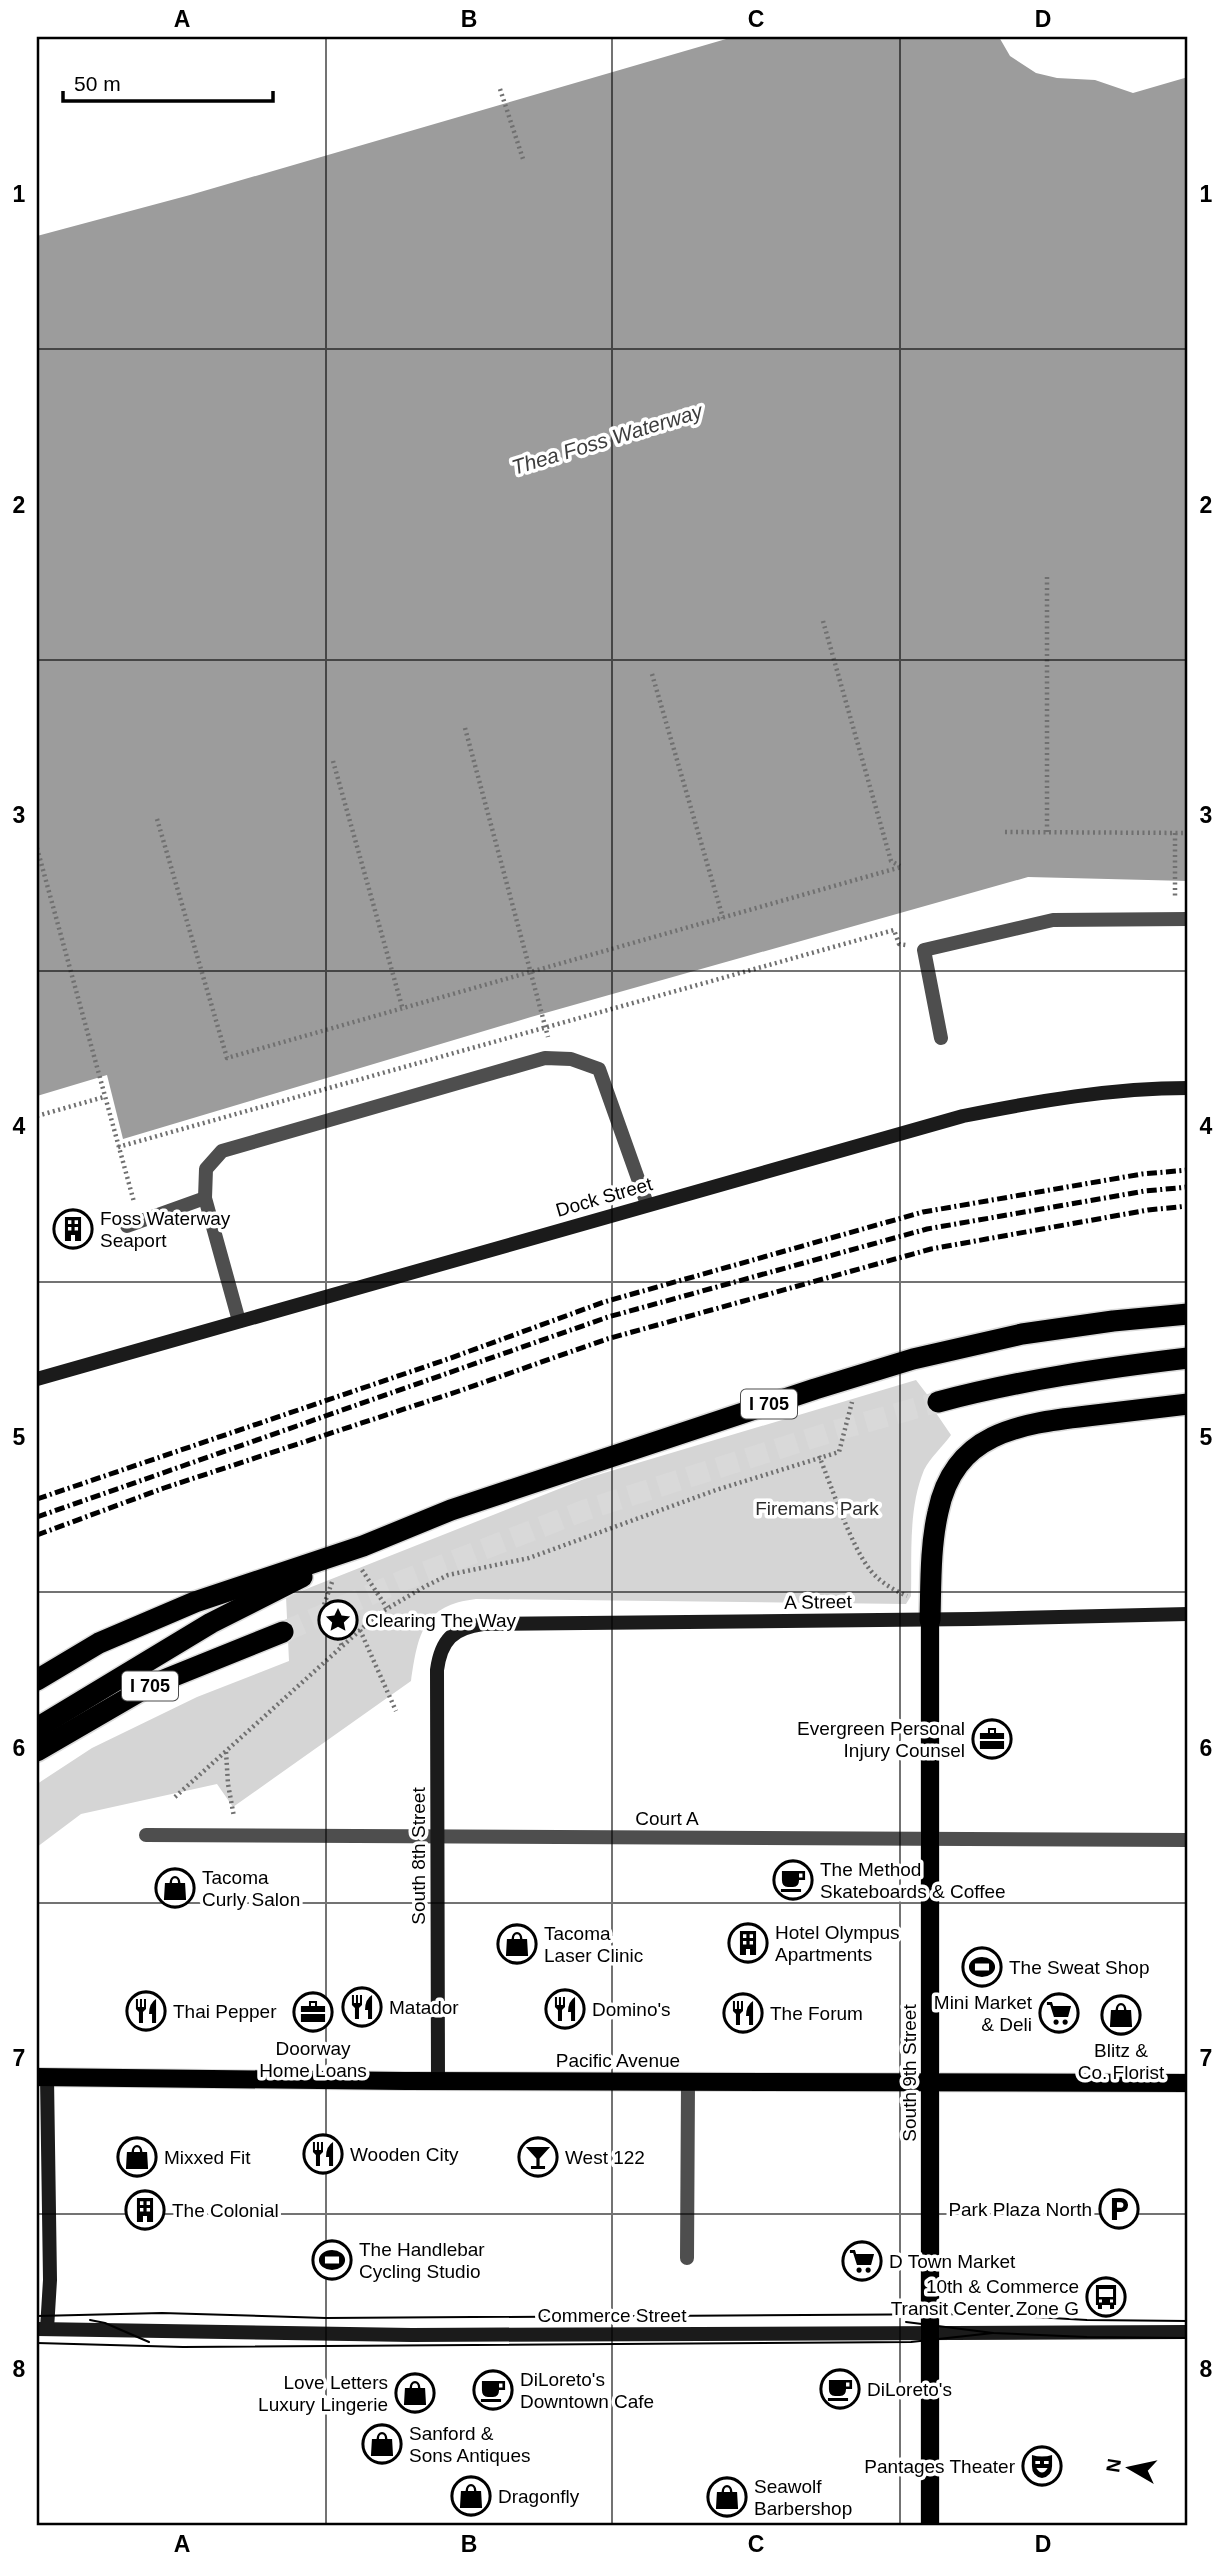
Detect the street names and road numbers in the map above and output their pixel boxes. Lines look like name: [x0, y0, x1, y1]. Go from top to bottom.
street label: Dock Street: [553, 1173, 655, 1221]
road number: I 705: [741, 1390, 797, 1419]
street label: A Street: [784, 1591, 853, 1613]
road number: I 705: [122, 1672, 178, 1700]
street label: South 8th Street: [408, 1787, 429, 1925]
street label: Court A: [635, 1808, 699, 1829]
street label: South 9th Street: [899, 2004, 920, 2142]
street label: Pacific Avenue: [556, 2050, 680, 2071]
street label: Commerce Street: [538, 2305, 687, 2326]

